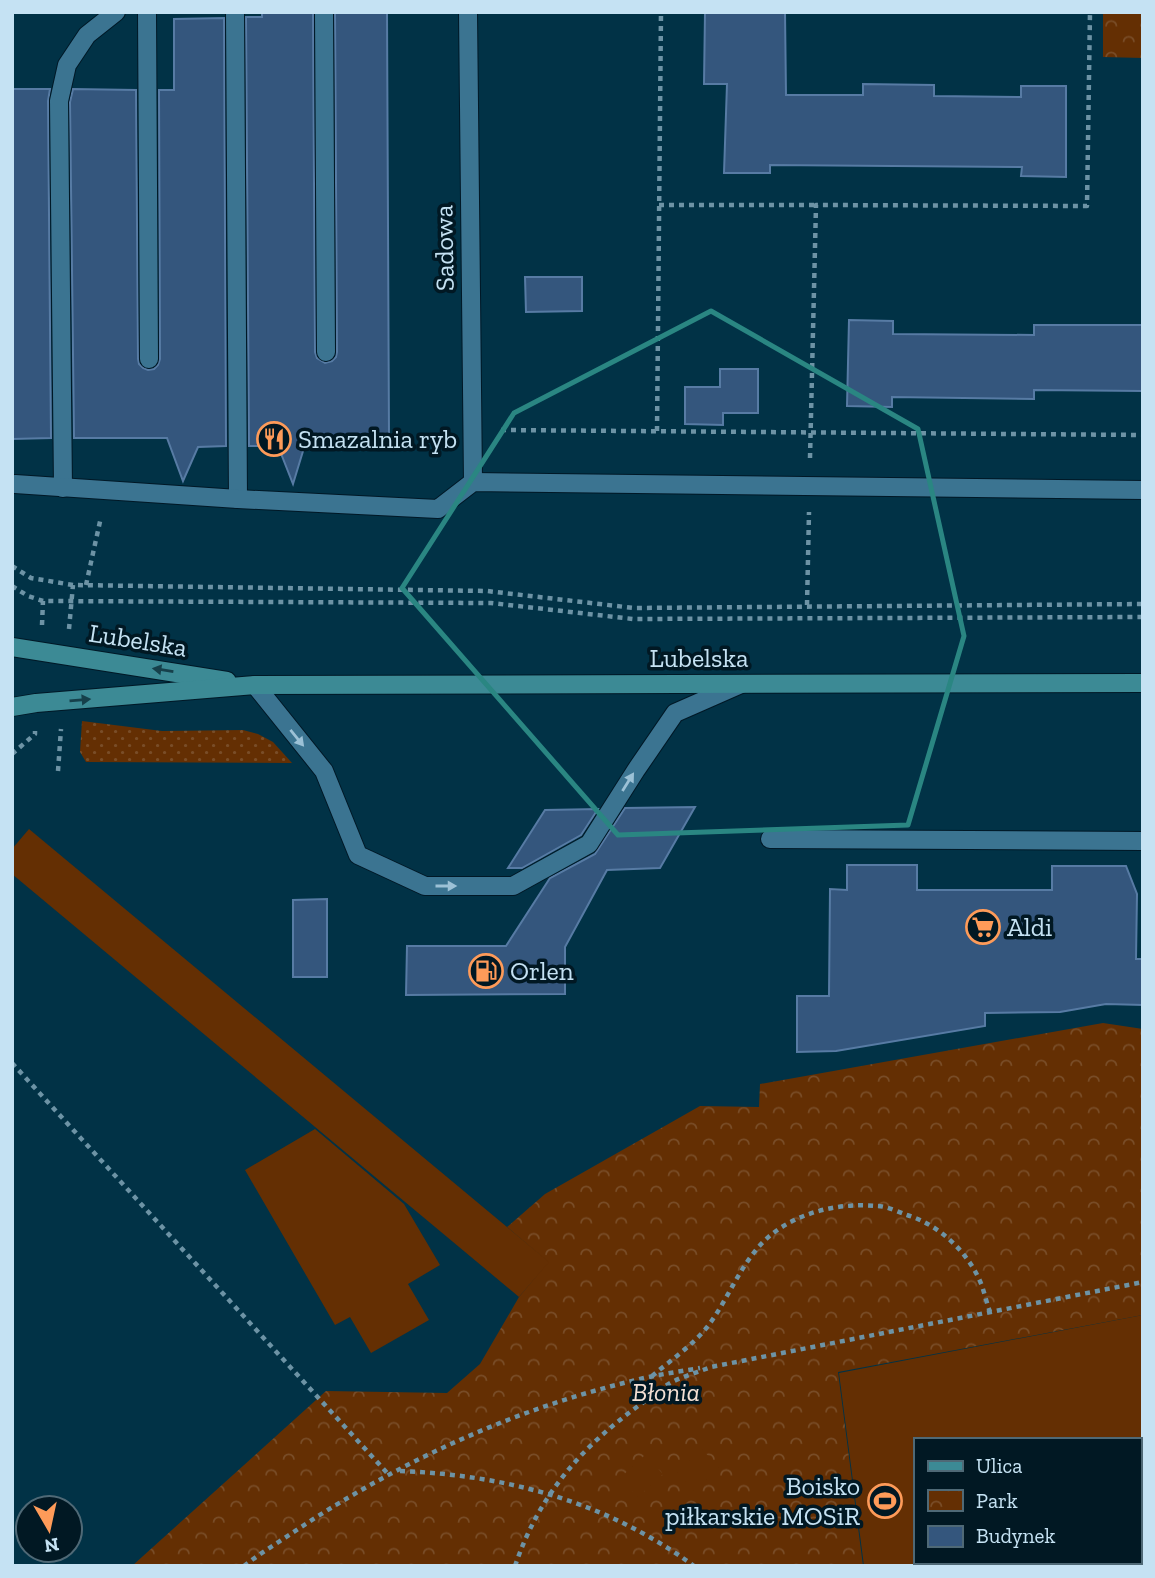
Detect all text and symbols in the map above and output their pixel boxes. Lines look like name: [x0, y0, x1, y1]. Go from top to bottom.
street label: Sadowa: [427, 204, 461, 291]
restaurant icon: Smazalnia ryb: [255, 420, 293, 458]
place label: Smazalnia ryb: [298, 423, 457, 455]
street label: Lubelska: [87, 616, 190, 664]
street label: Lubelska: [649, 642, 749, 674]
one-way arrow: [152, 664, 174, 675]
one-way arrow: [69, 694, 91, 705]
one-way arrow: [290, 729, 305, 747]
one-way arrow: [622, 772, 635, 791]
one-way arrow: [435, 880, 457, 892]
supermarket icon: Aldi: [964, 908, 1002, 946]
place label: Aldi: [1007, 911, 1052, 943]
fuel station icon: Orlen: [467, 952, 505, 990]
place label: Orlen: [510, 955, 574, 987]
park label: Błonia: [632, 1376, 700, 1408]
legend: [914, 1438, 1141, 1564]
text: Ulica: [976, 1453, 1022, 1478]
place label: Boisko piłkarskie MOSiR: [665, 1470, 860, 1532]
sports icon: Boisko piłkarskie MOSiR: [866, 1482, 904, 1520]
text: Park: [976, 1488, 1018, 1513]
north arrow: [14, 1494, 84, 1564]
text: Budynek: [976, 1523, 1055, 1548]
text: N: [43, 1533, 61, 1558]

